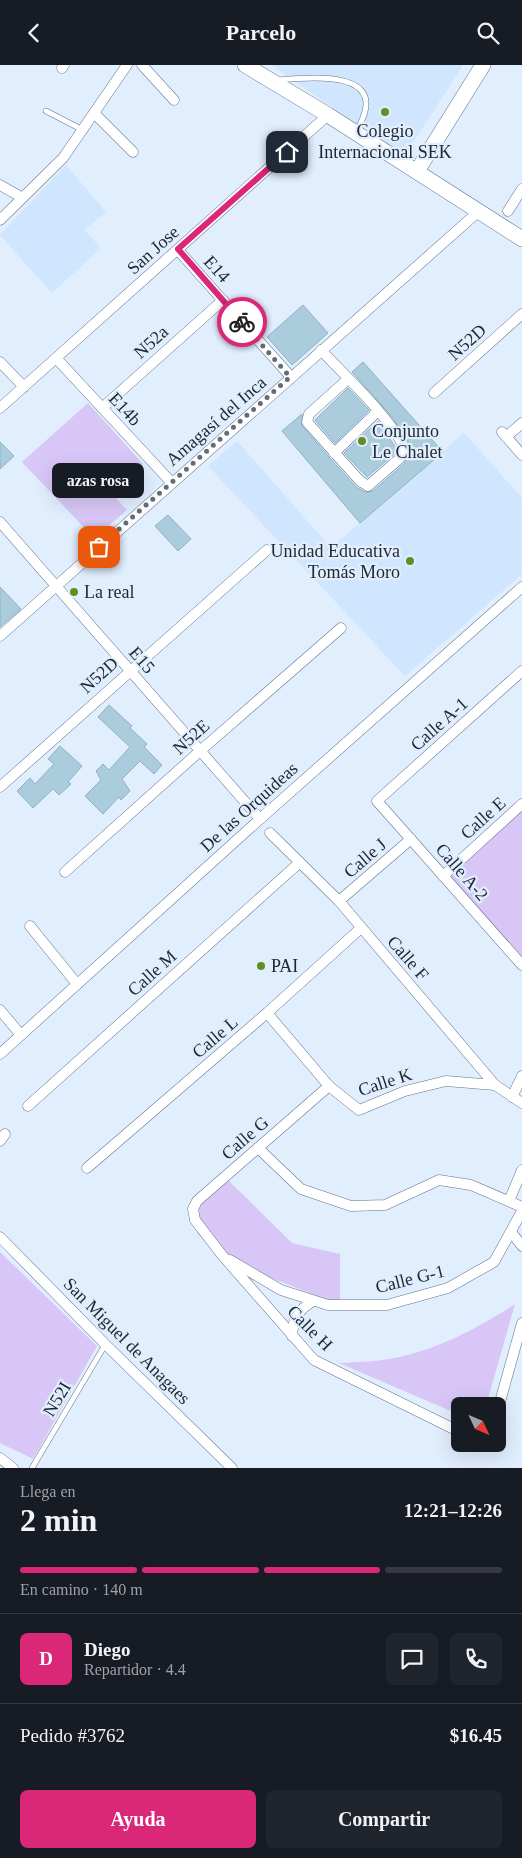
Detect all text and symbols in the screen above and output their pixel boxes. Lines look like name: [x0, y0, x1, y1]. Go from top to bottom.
icon: back: [20, 19, 48, 47]
icon: search: [474, 19, 502, 47]
text: Parcelo: [226, 20, 296, 45]
marker: Colegio Internacional SEK: [379, 106, 391, 118]
place label: Colegio Internacional SEK: [318, 121, 452, 162]
pin: [266, 131, 308, 173]
icon: home: [273, 138, 301, 166]
street label: San Jose: [123, 222, 183, 278]
street label: E14: [200, 252, 234, 286]
courier: [217, 297, 267, 347]
icon: bike: [228, 308, 256, 336]
street label: N52D: [444, 320, 490, 364]
street label: N52a: [130, 322, 172, 362]
street label: Amagasí del Inca: [162, 372, 270, 470]
street label: E14b: [105, 388, 145, 430]
place label: Conjunto Le Chalet: [372, 421, 442, 462]
marker: Conjunto Le Chalet: [356, 435, 368, 447]
callout: azas rosa: [53, 462, 145, 497]
text: azas rosa: [67, 472, 129, 489]
pin: [78, 526, 120, 568]
icon: bag: [85, 533, 113, 561]
place label: Unidad Educativa Tomás Moro: [271, 541, 400, 582]
marker: Unidad Educativa Tomás Moro: [404, 555, 416, 567]
place label: La real: [84, 582, 134, 602]
marker: La real: [68, 586, 80, 598]
street label: E15: [125, 642, 159, 678]
street label: N52D: [76, 653, 122, 697]
street label: Calle A-1: [406, 693, 472, 755]
street label: N52E: [169, 716, 213, 758]
street label: De las Orquideas: [196, 758, 302, 856]
street label: Calle E: [456, 793, 510, 843]
street label: Calle J: [340, 834, 390, 882]
street label: Calle A-2: [432, 839, 492, 905]
street label: Calle F: [383, 932, 433, 984]
street label: Calle M: [124, 946, 180, 1000]
place label: PAI: [271, 956, 298, 976]
marker: PAI: [255, 960, 267, 972]
street label: Calle L: [188, 1012, 242, 1062]
street label: Calle K: [356, 1064, 414, 1100]
street label: Calle G: [217, 1112, 273, 1164]
street label: Calle G-1: [373, 1261, 447, 1297]
street label: San Miguel de Anagaes: [60, 1274, 194, 1408]
street label: Calle H: [283, 1301, 337, 1355]
street label: N52I: [39, 1378, 75, 1420]
north arrow: [451, 1397, 506, 1453]
map controls: [451, 1397, 506, 1452]
text: Llega en: [20, 1483, 76, 1500]
text: 12:21–12:26: [404, 1500, 502, 1521]
text: 2 min: [20, 1502, 97, 1538]
text: En camino · 140 m: [20, 1581, 143, 1598]
button: chat: [386, 1633, 438, 1685]
button: phone: [450, 1633, 502, 1685]
text: Diego: [84, 1639, 130, 1660]
text: D: [39, 1648, 53, 1669]
text: Repartidor · 4.4: [84, 1661, 186, 1678]
text: Pedido #3762: [20, 1725, 125, 1746]
text: $16.45: [450, 1725, 502, 1746]
button: Ayuda: [20, 1790, 256, 1848]
button: Compartir: [266, 1790, 502, 1848]

